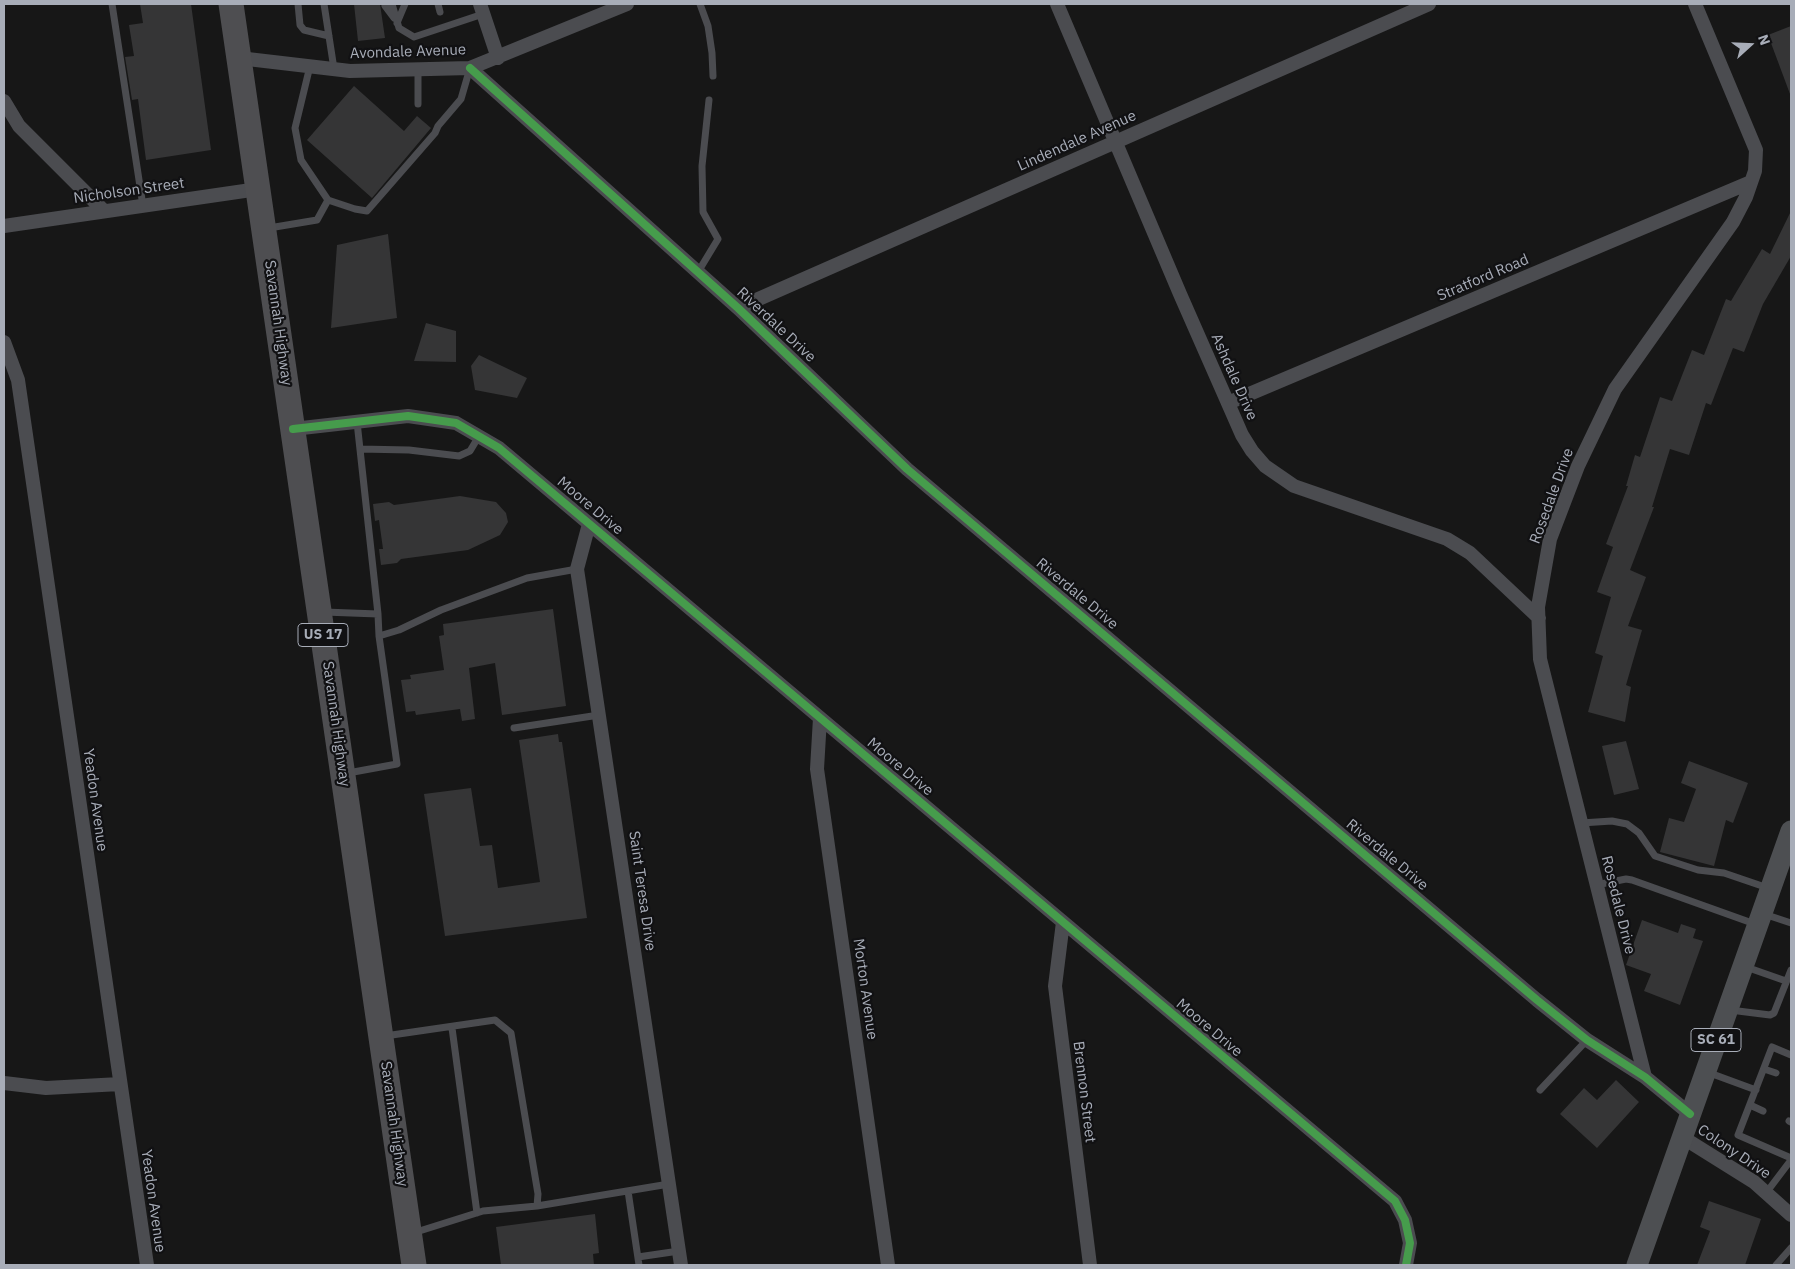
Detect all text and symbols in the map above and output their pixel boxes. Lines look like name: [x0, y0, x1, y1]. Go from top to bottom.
north arrow: [1725, 20, 1775, 70]
text: N: [1754, 32, 1774, 48]
street label: Avondale Avenue: [350, 41, 466, 63]
street label: Lindendale Avenue: [1015, 107, 1139, 175]
street label: Nicholson Street: [72, 174, 186, 208]
street label: Stratford Road: [1434, 251, 1532, 305]
street label: Savannah Highway: [260, 259, 296, 387]
street label: Riverdale Drive: [733, 284, 819, 366]
street label: Ashdale Drive: [1207, 331, 1261, 423]
street label: Rosedale Drive: [1526, 446, 1578, 546]
street label: Moore Drive: [553, 473, 627, 539]
street label: Riverdale Drive: [1032, 554, 1122, 634]
road number: US 17: [298, 624, 348, 646]
street label: Savannah Highway: [318, 660, 354, 788]
street label: Moore Drive: [863, 734, 937, 800]
street label: Yeadon Avenue: [79, 747, 111, 853]
street label: Riverdale Drive: [1342, 815, 1432, 895]
street label: Saint Teresa Drive: [625, 830, 659, 952]
street label: Rosedale Drive: [1597, 854, 1639, 956]
street label: Morton Avenue: [849, 937, 881, 1041]
street label: Moore Drive: [1172, 995, 1246, 1061]
road number: SC 61: [1691, 1028, 1741, 1052]
street label: Brennon Street: [1069, 1040, 1099, 1144]
street label: Savannah Highway: [376, 1060, 412, 1188]
street label: Colony Drive: [1694, 1121, 1774, 1183]
street label: Yeadon Avenue: [137, 1148, 169, 1254]

